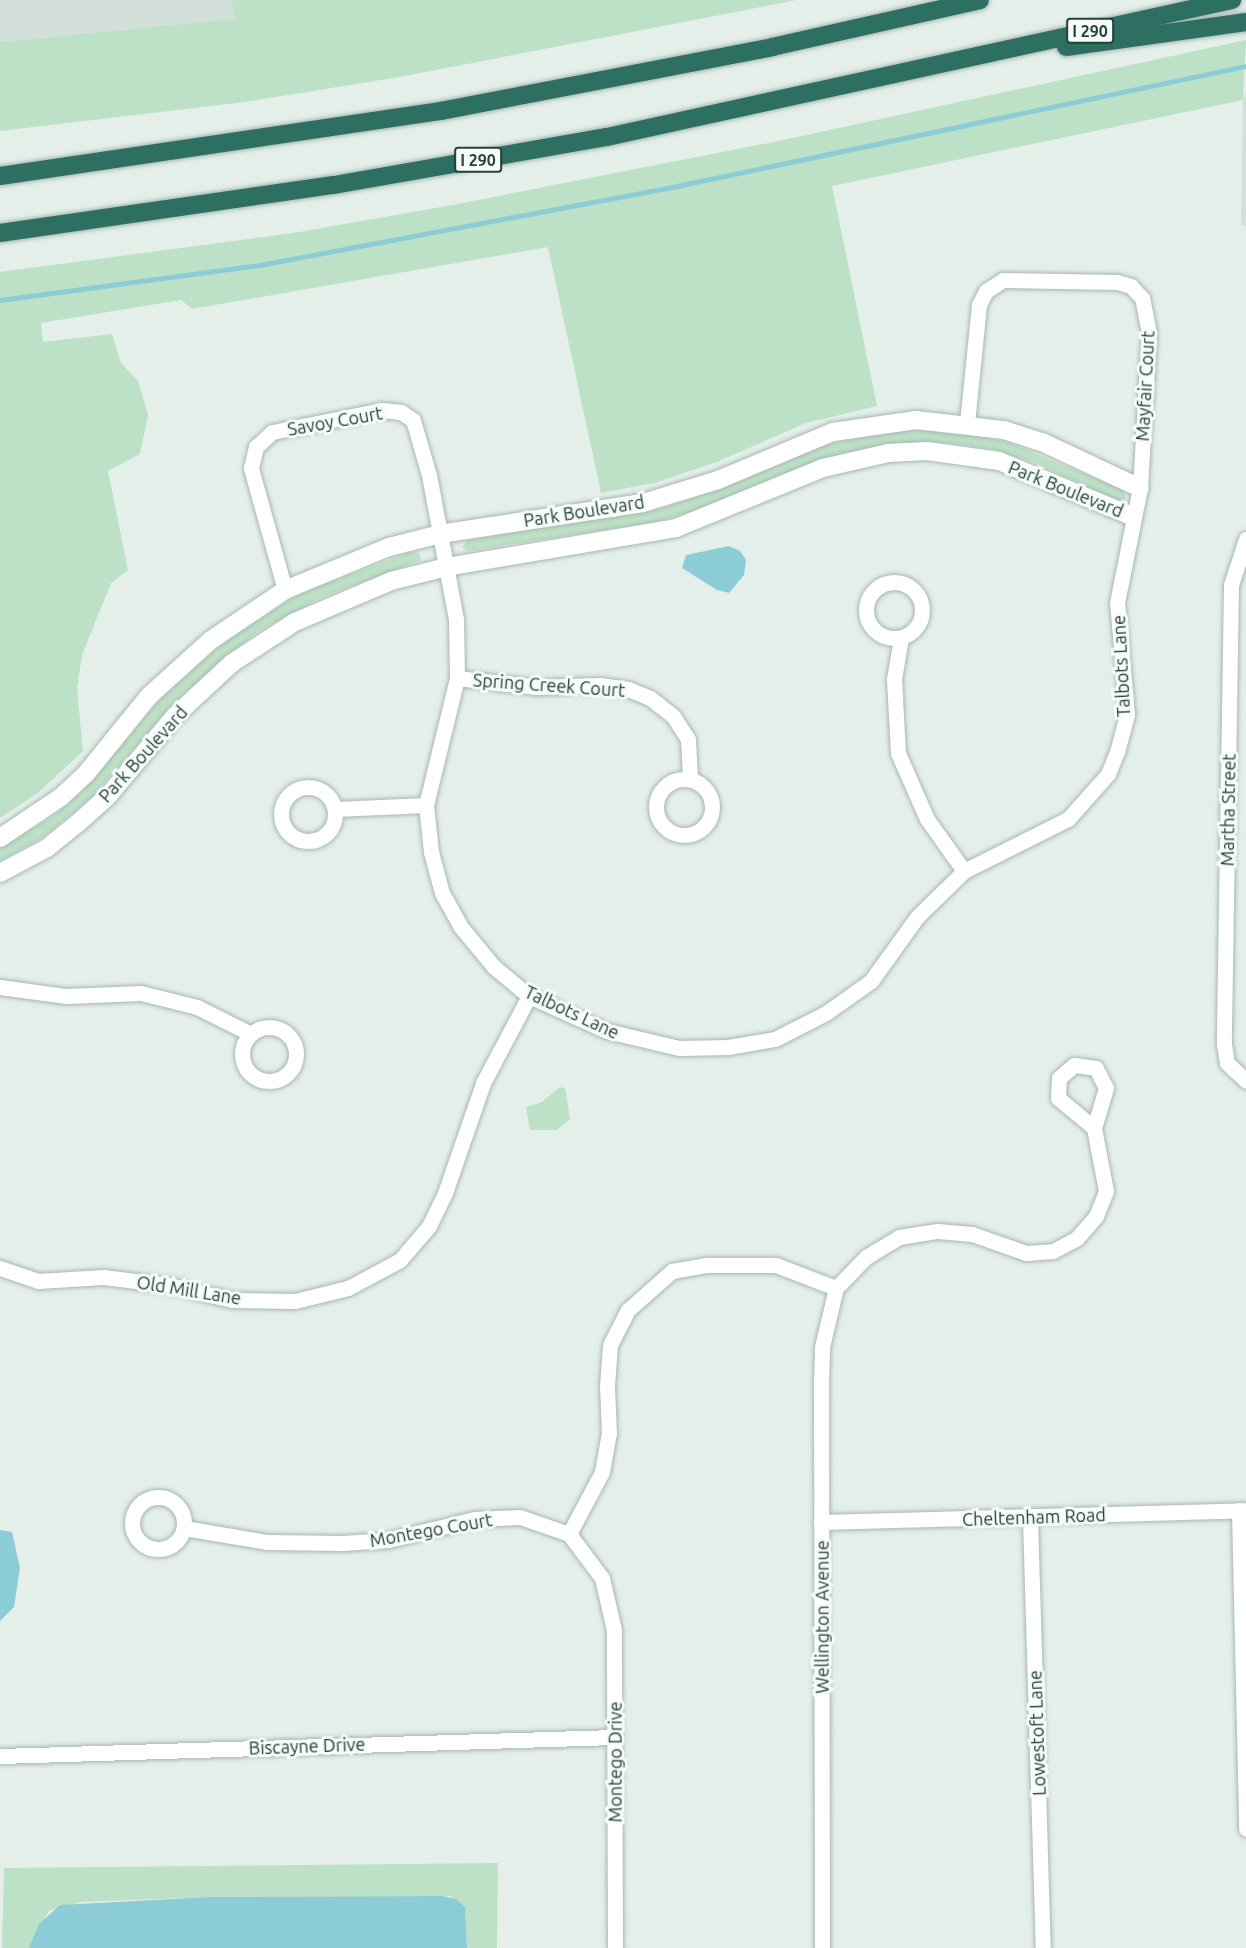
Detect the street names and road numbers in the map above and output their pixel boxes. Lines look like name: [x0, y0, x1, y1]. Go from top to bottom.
road number: I 290: [1066, 18, 1114, 44]
road number: I 290: [454, 147, 502, 173]
street label: Mayfair Court: [1131, 330, 1159, 442]
street label: Savoy Court: [286, 402, 384, 440]
street label: Park Boulevard: [1005, 456, 1127, 522]
street label: Park Boulevard: [522, 491, 646, 531]
street label: Talbots Lane: [1108, 615, 1134, 717]
street label: Spring Creek Court: [472, 669, 626, 701]
street label: Park Boulevard: [94, 701, 192, 807]
street label: Martha Street: [1216, 753, 1240, 867]
street label: Talbots Lane: [521, 981, 623, 1043]
street label: Old Mill Lane: [135, 1271, 243, 1309]
street label: Cheltenham Road: [962, 1504, 1106, 1530]
street label: Montego Court: [368, 1509, 494, 1551]
street label: Wellington Avenue: [811, 1540, 833, 1694]
street label: Lowestoft Lane: [1024, 1670, 1050, 1796]
street label: Montego Drive: [604, 1702, 626, 1822]
street label: Biscayne Drive: [248, 1733, 366, 1759]

